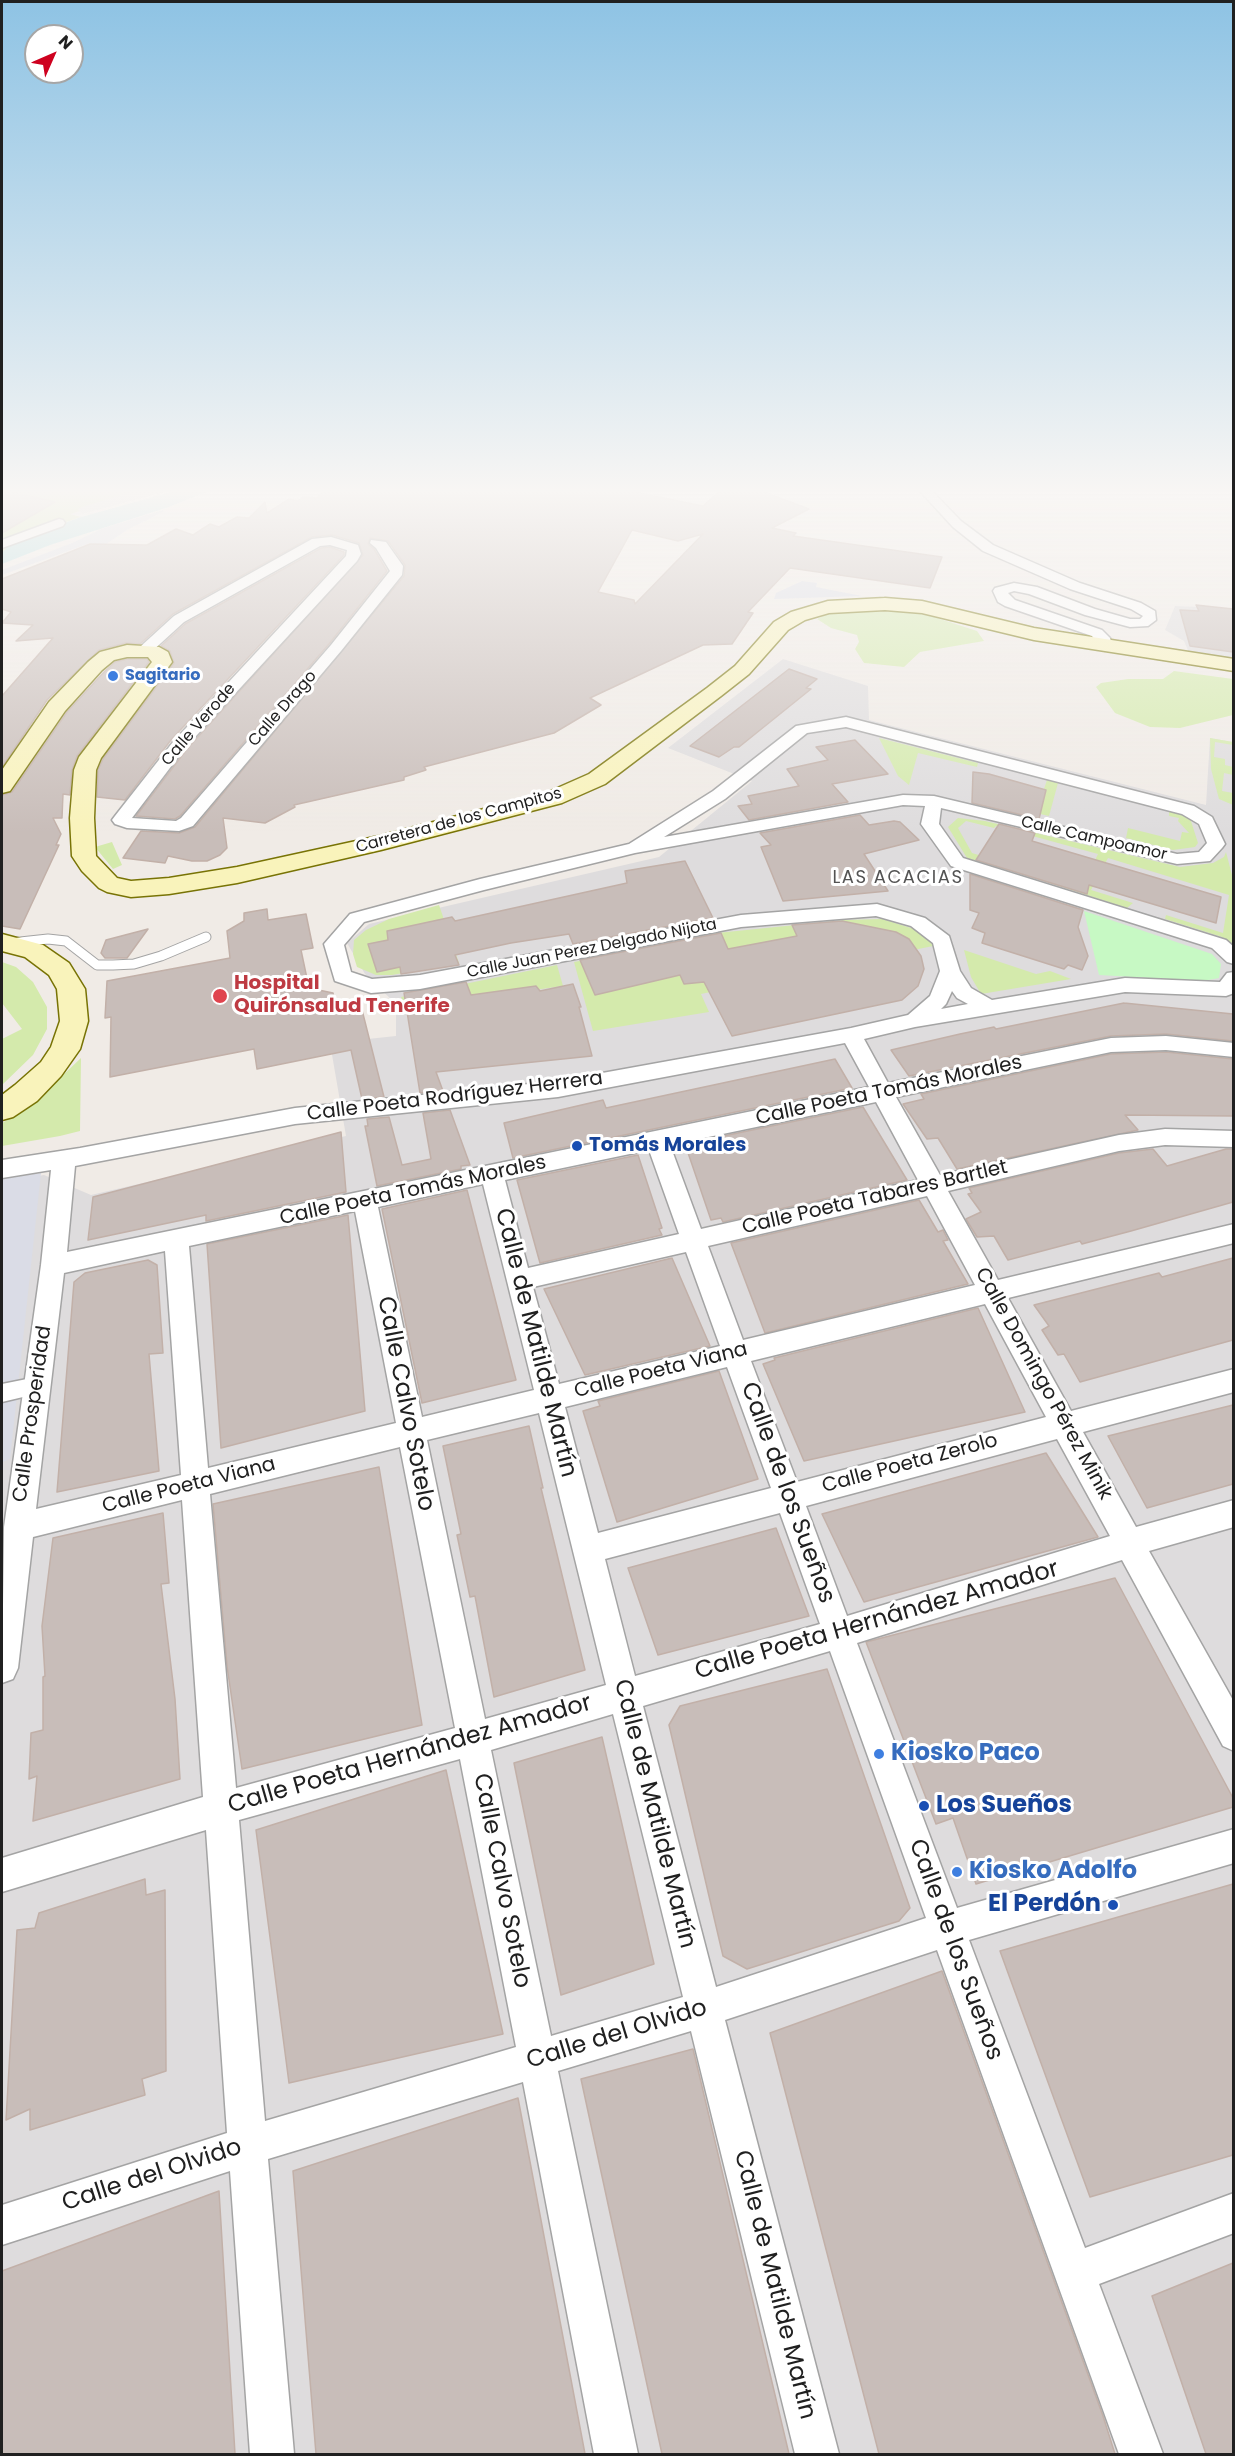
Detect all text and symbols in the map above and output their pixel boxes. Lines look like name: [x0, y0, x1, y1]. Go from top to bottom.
north arrow: [24, 24, 84, 84]
text: N: [53, 30, 78, 55]
place label: Sagitario: [125, 666, 200, 686]
street label: Calle Drago: [245, 667, 321, 751]
marker: Sagitario: [106, 669, 120, 683]
street label: Calle Verode: [158, 680, 240, 770]
street label: Carretera de los Campitos: [354, 784, 564, 858]
street label: Calle Campoamor: [1019, 813, 1169, 865]
district label: LAS ACACIAS: [833, 867, 963, 889]
street label: Calle Juan Perez Delgado Nijota: [465, 915, 719, 983]
place label: Hospital Quirónsalud Tenerife: [234, 972, 450, 1019]
marker: Hospital Quirónsalud Tenerife: [211, 987, 229, 1005]
street label: Calle Poeta Tomás Morales: [754, 1051, 1024, 1131]
street label: Calle Poeta Rodríguez Herrera: [306, 1067, 604, 1127]
place label: Tomás Morales: [589, 1134, 746, 1158]
marker: Tomás Morales: [570, 1139, 584, 1153]
street label: Calle Poeta Tomás Morales: [278, 1151, 548, 1231]
street label: Calle Poeta Tabares Bartlet: [740, 1156, 1010, 1240]
street label: Calle de Matilde Martín: [488, 1206, 582, 1480]
street label: Calle Domingo Pérez Minik: [969, 1264, 1117, 1504]
street label: Calle Calvo Sotelo: [370, 1294, 440, 1514]
street label: Calle Prosperidad: [9, 1324, 57, 1504]
street label: Calle Poeta Viana: [572, 1338, 750, 1404]
street label: Calle de los Sueños: [734, 1379, 840, 1607]
street label: Calle Poeta Zerolo: [820, 1429, 1000, 1499]
street label: Calle Poeta Viana: [100, 1453, 278, 1519]
street label: Calle Poeta Hernández Amador: [692, 1555, 1062, 1687]
street label: Calle de Matilde Martín: [607, 1677, 701, 1951]
street label: Calle Poeta Hernández Amador: [225, 1689, 595, 1821]
place label: Kiosko Paco: [891, 1740, 1040, 1768]
marker: Kiosko Paco: [872, 1747, 886, 1761]
street label: Calle Calvo Sotelo: [466, 1771, 536, 1991]
place label: Los Sueños: [936, 1792, 1072, 1820]
marker: Los Sueños: [917, 1799, 931, 1813]
street label: Calle de los Sueños: [902, 1836, 1008, 2064]
place label: Kiosko Adolfo: [969, 1858, 1137, 1886]
marker: Kiosko Adolfo: [950, 1865, 964, 1879]
place label: El Perdón: [988, 1891, 1101, 1919]
marker: El Perdón: [1106, 1898, 1120, 1912]
street label: Calle del Olvido: [523, 1994, 711, 2076]
street label: Calle del Olvido: [59, 2133, 245, 2219]
street label: Calle de Matilde Martín: [727, 2148, 821, 2422]

